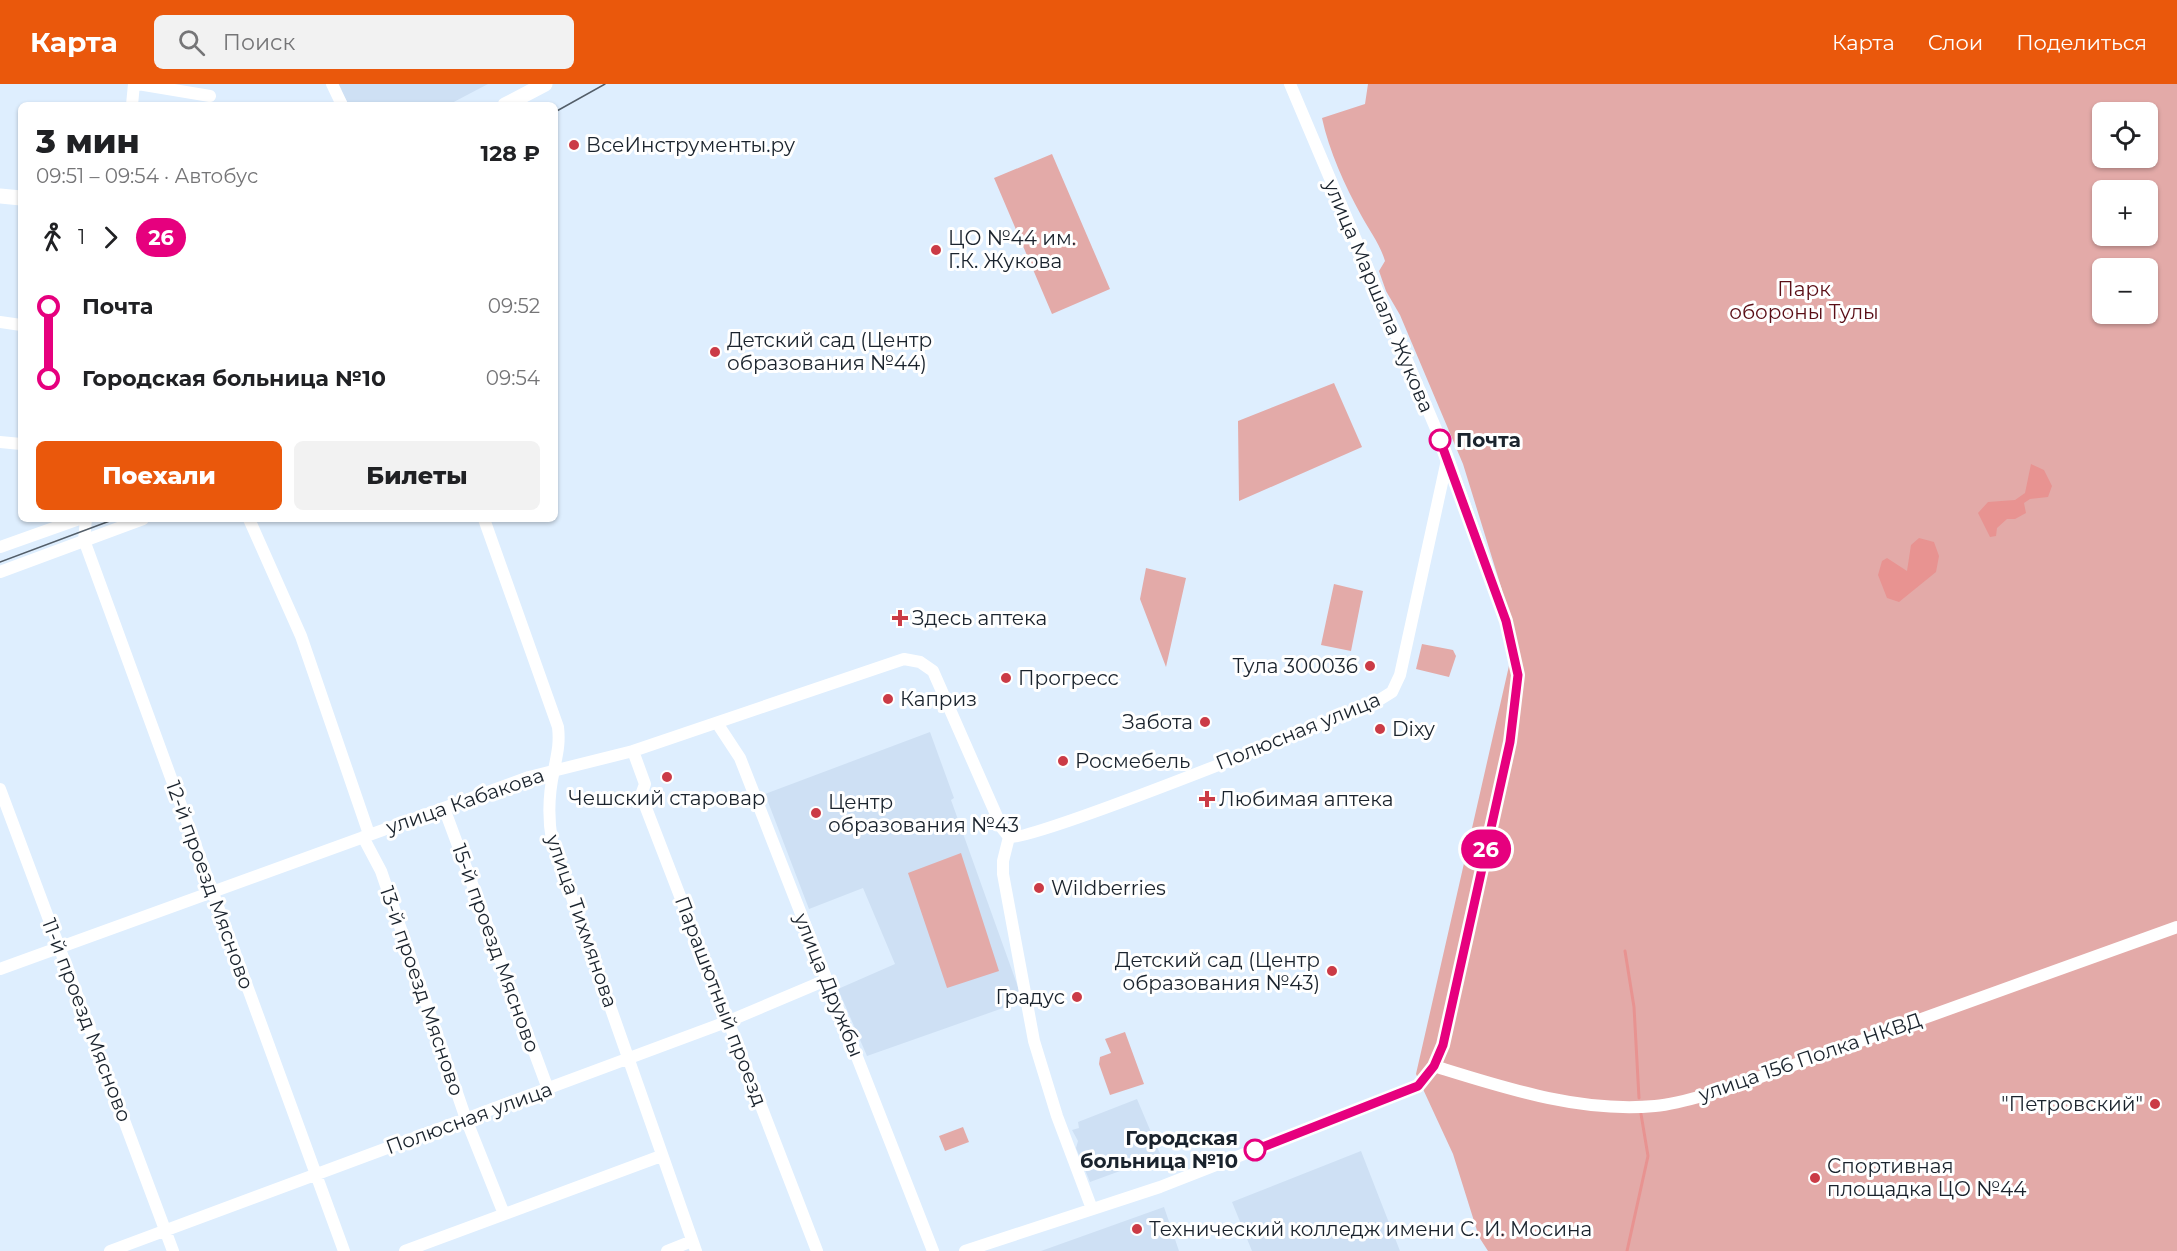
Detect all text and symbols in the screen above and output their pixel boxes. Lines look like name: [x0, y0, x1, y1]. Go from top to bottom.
search box: [154, 15, 574, 69]
text: Карта: [30, 25, 118, 59]
icon: search: [175, 26, 208, 59]
text: Поиск: [223, 29, 295, 56]
text: Карта: [1832, 30, 1895, 55]
text: Слои: [1928, 30, 1983, 55]
text: Поделиться: [2016, 30, 2147, 55]
map controls: [2092, 102, 2158, 324]
button: locate: [2092, 102, 2158, 168]
text: 3 мин: [36, 121, 140, 161]
place label: ВсеИнструменты.ру: [586, 133, 795, 157]
marker: ВсеИнструменты.ру: [567, 138, 581, 152]
text: 128 ₽: [481, 140, 540, 167]
text: 09:51 – 09:54 · Автобус: [36, 164, 258, 188]
street label: улица Маршала Жукова: [1319, 175, 1439, 416]
button: +: [2092, 180, 2158, 246]
icon: walk: [36, 221, 69, 254]
icon: forward: [94, 221, 127, 254]
text: 1: [78, 225, 85, 249]
text: 26: [148, 225, 174, 250]
place label: ЦО №44 им. Г.К. Жукова: [948, 226, 1076, 273]
marker: ЦО №44 им. Г.К. Жукова: [929, 243, 943, 257]
button: −: [2092, 258, 2158, 324]
park label: Парк обороны Тулы: [1729, 277, 1879, 324]
text: Почта: [82, 293, 153, 320]
text: 09:52: [488, 294, 540, 318]
place label: Детский сад (Центр образования №44): [727, 328, 932, 375]
marker: Детский сад (Центр образования №44): [708, 345, 722, 359]
text: Городская больница №10: [82, 365, 386, 392]
text: 09:54: [486, 366, 540, 390]
place label: Почта: [1456, 428, 1521, 452]
marker: Почта: [1429, 429, 1451, 451]
button: Поехали: [36, 441, 282, 510]
button: Билеты: [294, 441, 540, 510]
place label: Здесь аптека: [912, 606, 1047, 630]
marker: Здесь аптека: [893, 611, 907, 625]
place label: Тула 300036: [1232, 654, 1358, 678]
marker: Тула 300036: [1363, 659, 1377, 673]
place label: Прогресс: [1018, 666, 1119, 690]
marker: Прогресс: [999, 671, 1013, 685]
place label: Каприз: [900, 687, 977, 711]
street label: Полюсная улица: [1212, 687, 1384, 775]
marker: Каприз: [881, 692, 895, 706]
place label: Забота: [1122, 710, 1193, 734]
marker: Забота: [1198, 715, 1212, 729]
place label: Dixy: [1392, 717, 1435, 741]
marker: Dixy: [1373, 722, 1387, 736]
place label: Росмебель: [1075, 749, 1190, 773]
marker: Росмебель: [1056, 754, 1070, 768]
street label: улица Кабакова: [382, 763, 547, 840]
marker: Чешский старовар: [660, 770, 674, 784]
street label: 12-й проезд Мясново: [161, 778, 259, 992]
place label: Чешский старовар: [568, 786, 766, 810]
place label: Любимая аптека: [1219, 787, 1393, 811]
place label: Центр образования №43: [828, 790, 1019, 837]
marker: Любимая аптека: [1200, 792, 1214, 806]
marker: Центр образования №43: [809, 806, 823, 820]
street label: улица Тихмянова: [541, 830, 623, 1011]
line badge: 26: [1459, 830, 1513, 868]
text: 26: [1473, 837, 1499, 862]
street label: 15-й проезд Мясново: [447, 840, 545, 1056]
place label: Wildberries: [1051, 876, 1166, 900]
marker: Wildberries: [1032, 881, 1046, 895]
street label: 13-й проезд Мясново: [375, 883, 469, 1099]
street label: Парашютный проезд: [670, 893, 772, 1109]
street label: улица Дружбы: [789, 909, 869, 1060]
street label: 11-й проезд Мясново: [37, 915, 137, 1125]
place label: Детский сад (Центр образования №43): [1115, 948, 1320, 995]
marker: Детский сад (Центр образования №43): [1325, 964, 1339, 978]
place label: Градус: [996, 985, 1065, 1009]
marker: Градус: [1070, 990, 1084, 1004]
street label: улица 156 Полка НКВД: [1694, 1007, 1925, 1107]
street label: Полюсная улица: [383, 1077, 555, 1159]
place label: "Петровский": [2001, 1092, 2143, 1116]
marker: "Петровский": [2148, 1097, 2162, 1111]
place label: Городская больница №10: [1080, 1126, 1238, 1173]
marker: Городская больница №10: [1244, 1139, 1266, 1161]
place label: Спортивная площадка ЦО №44: [1827, 1154, 2026, 1201]
marker: Спортивная площадка ЦО №44: [1808, 1171, 1822, 1185]
place label: Технический колледж имени С. И. Мосина: [1149, 1217, 1592, 1241]
marker: Технический колледж имени С. И. Мосина: [1130, 1222, 1144, 1236]

